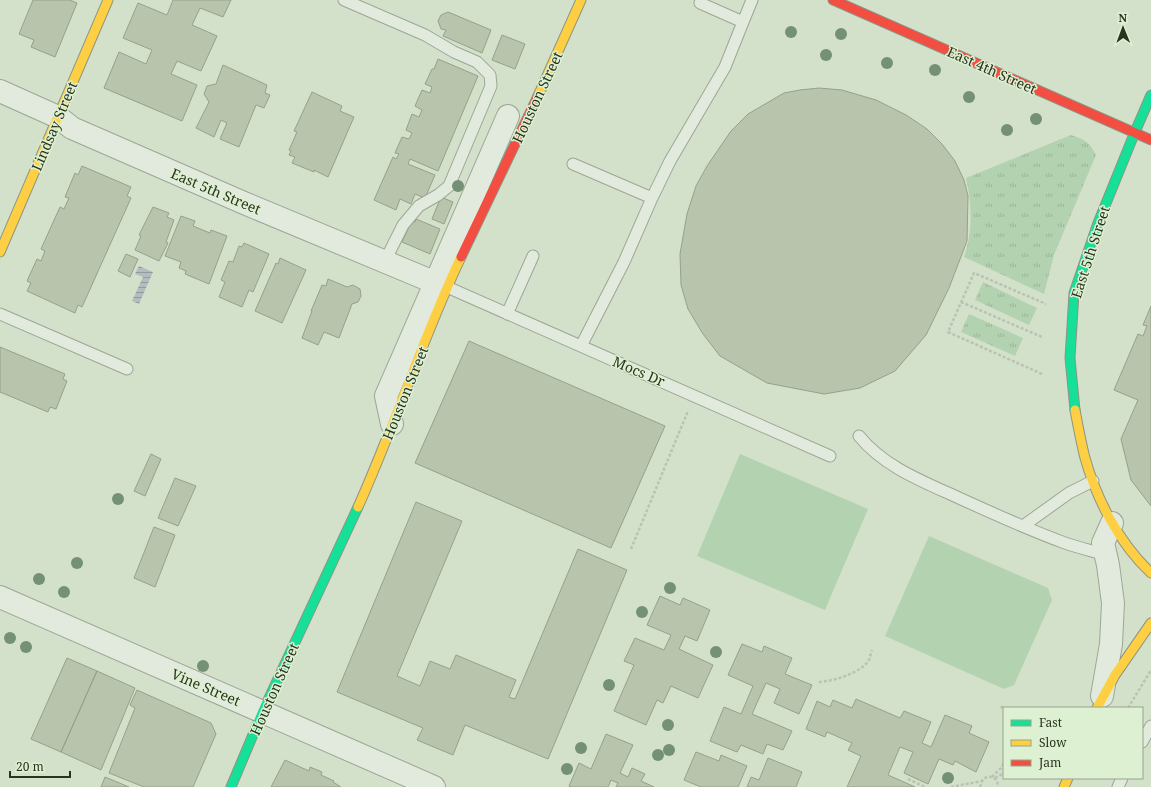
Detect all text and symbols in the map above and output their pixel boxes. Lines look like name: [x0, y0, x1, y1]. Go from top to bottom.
north arrow: [1103, 8, 1143, 48]
text: N: [1118, 10, 1128, 25]
street label: East 4th Street: [944, 42, 1040, 98]
street label: Houston Street: [507, 48, 567, 146]
street label: Lindsay Street: [27, 78, 81, 174]
street label: East 5th Street: [168, 164, 264, 218]
street label: East 5th Street: [1066, 203, 1114, 301]
street label: Houston Street: [378, 343, 432, 443]
street label: Mocs Dr: [610, 352, 668, 391]
street label: Houston Street: [245, 640, 303, 738]
street label: Vine Street: [169, 664, 243, 710]
legend: [1003, 707, 1143, 779]
text: Fast: [1039, 714, 1062, 731]
text: Slow: [1039, 734, 1067, 751]
scale bar: [10, 753, 70, 779]
text: Jam: [1038, 754, 1061, 771]
text: 20 m: [16, 758, 44, 775]

